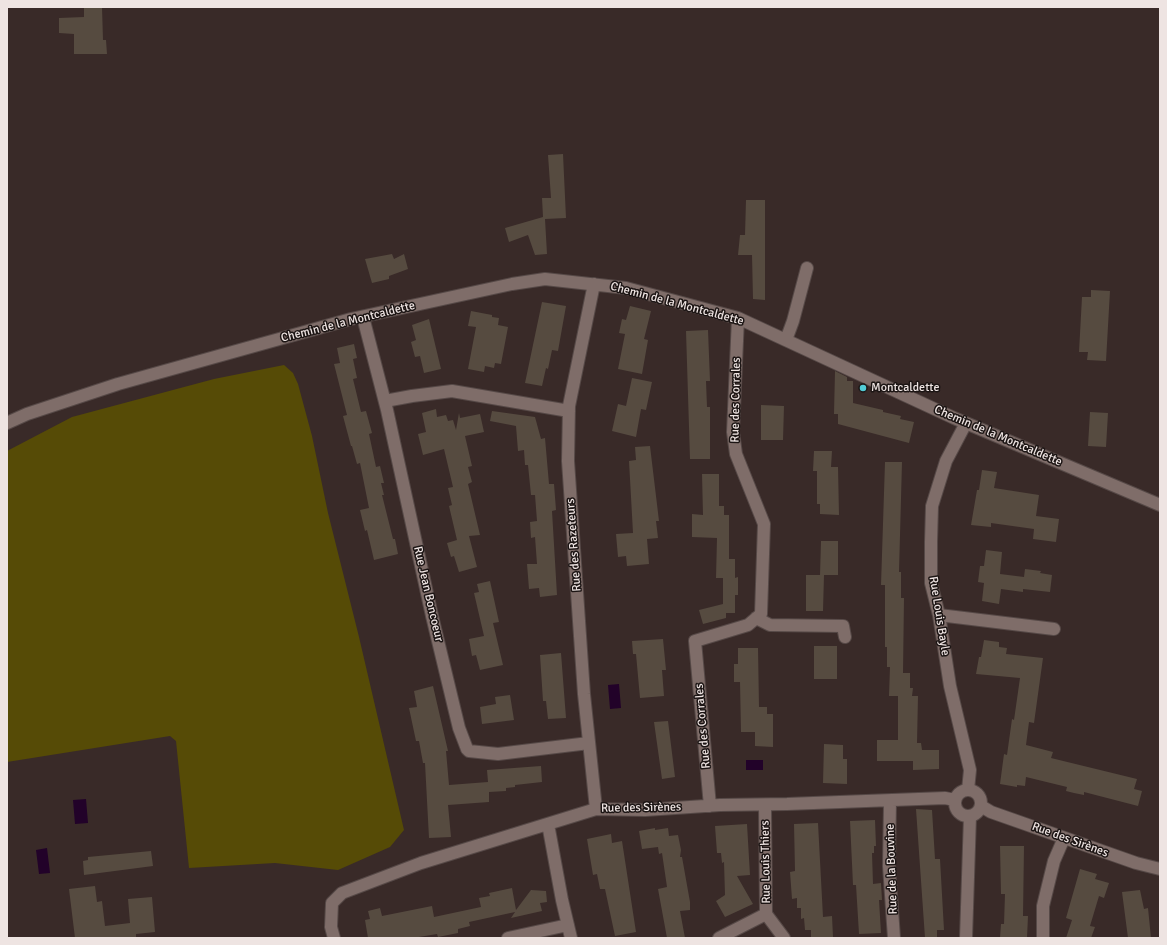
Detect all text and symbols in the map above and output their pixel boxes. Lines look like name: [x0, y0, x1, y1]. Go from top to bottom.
street label: Chemin de la Montcaldette: [609, 279, 745, 329]
street label: Chemin de la Montcaldette: [280, 298, 416, 346]
street label: Rue des Corrales: [728, 357, 744, 443]
place label: Montcaldette: [871, 381, 939, 395]
marker: Montcaldette: [858, 383, 868, 393]
street label: Chemin de la Montcaldette: [932, 403, 1064, 469]
street label: Rue des Razeteurs: [564, 498, 584, 592]
street label: Rue Jean Boncoeur: [410, 545, 446, 643]
street label: Rue Louis Bayle: [926, 575, 952, 657]
street label: Rue des Corrales: [692, 683, 714, 769]
street label: Rue des Sirènes: [601, 800, 681, 816]
street label: Rue Louis Thiers: [758, 820, 774, 904]
street label: Rue des Sirènes: [1030, 820, 1110, 860]
street label: Rue de la Bouvine: [883, 823, 901, 915]

